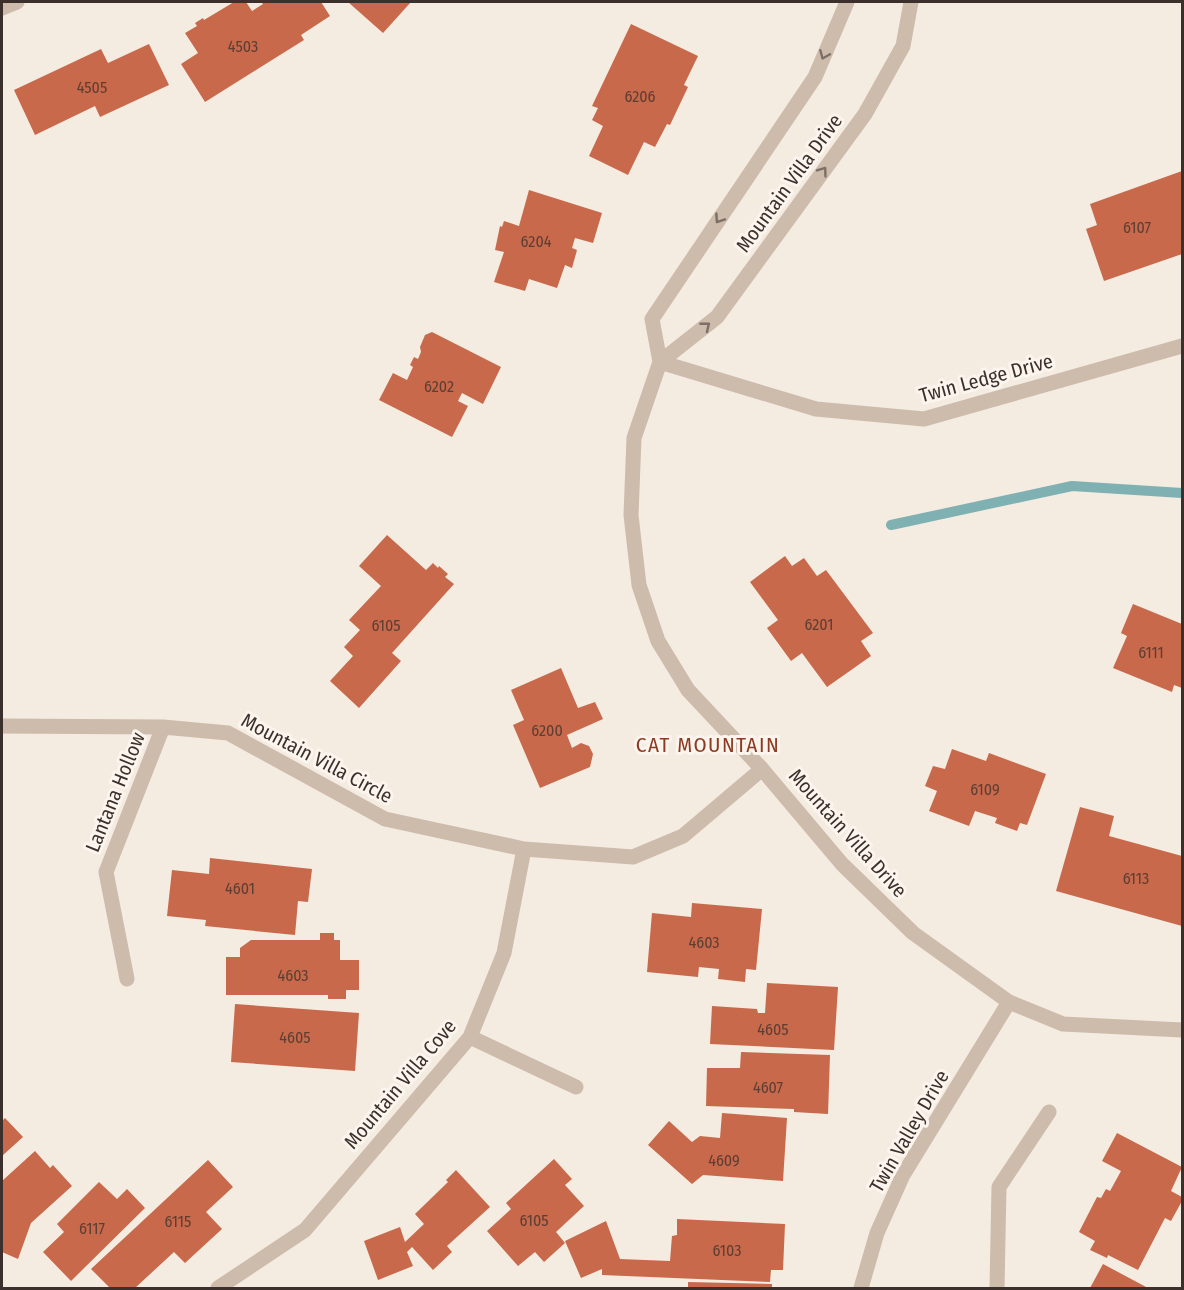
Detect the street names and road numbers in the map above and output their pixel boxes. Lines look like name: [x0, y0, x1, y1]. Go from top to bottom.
street label: Mountain Villa Drive: [731, 109, 847, 257]
street label: Twin Ledge Drive: [917, 349, 1055, 407]
street label: Mountain Villa Circle: [237, 708, 397, 808]
street label: Lantana Hollow: [80, 729, 150, 855]
street label: Mountain Villa Drive: [784, 764, 912, 902]
street label: Mountain Villa Cove: [339, 1015, 461, 1153]
street label: Twin Valley Drive: [864, 1066, 954, 1196]

